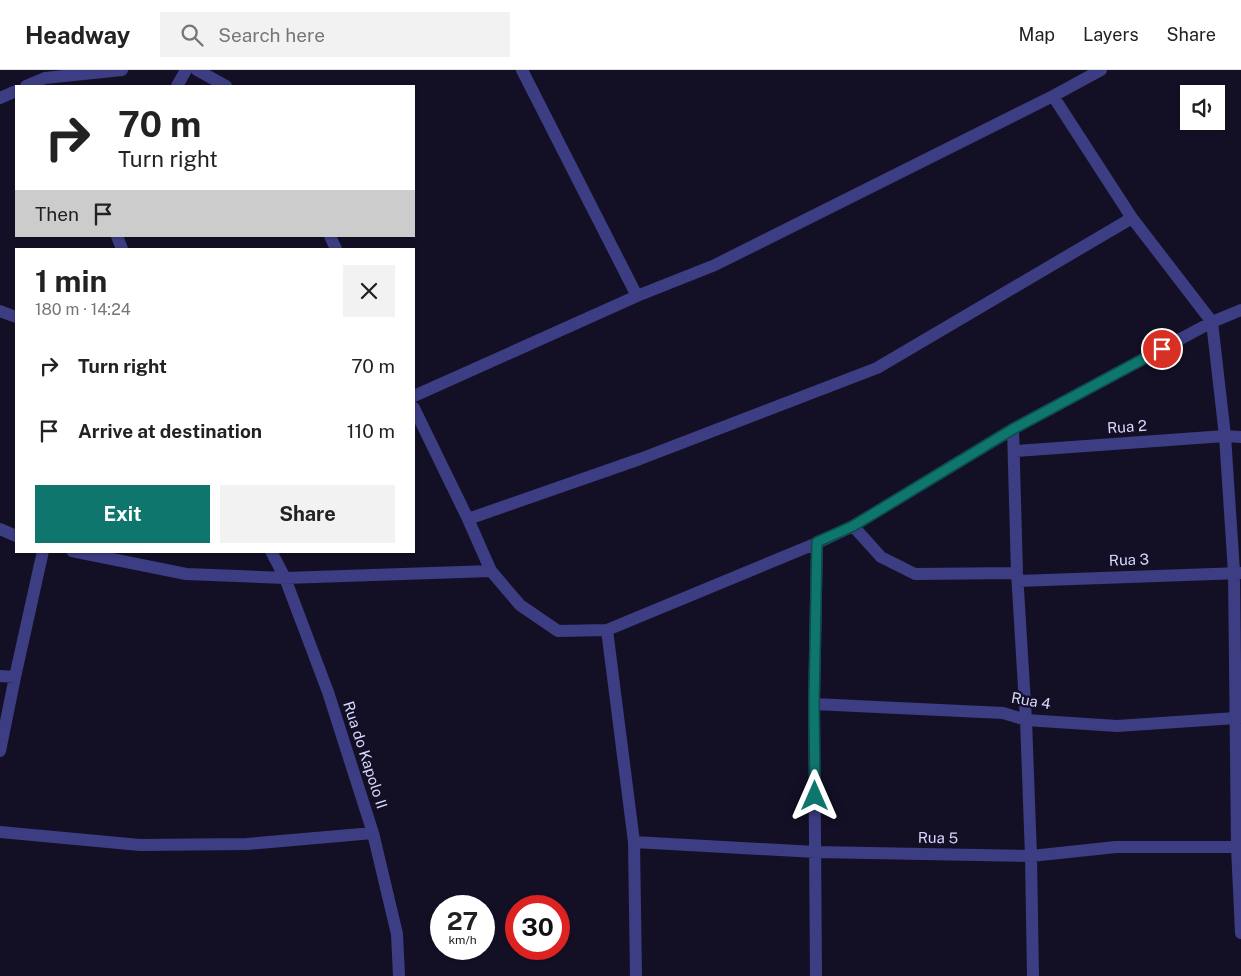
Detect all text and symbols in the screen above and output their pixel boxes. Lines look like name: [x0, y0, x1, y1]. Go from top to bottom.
search box: [160, 12, 510, 57]
text: Headway: [25, 21, 130, 49]
icon: search: [178, 21, 206, 49]
text: Search here: [218, 24, 325, 46]
text: Map: [1019, 24, 1055, 45]
text: Layers: [1083, 24, 1139, 45]
text: Share: [1167, 24, 1216, 45]
map controls: [1180, 85, 1225, 130]
button: sound: [1180, 85, 1225, 130]
text: 70 m: [118, 104, 201, 145]
icon: right: [35, 105, 100, 170]
text: Turn right: [118, 146, 218, 172]
icon: arrive: [89, 200, 117, 228]
text: Then: [35, 203, 79, 225]
text: 1 min: [35, 263, 107, 299]
button: close: [343, 265, 395, 317]
text: 180 m · 14:24: [35, 300, 131, 319]
pin: [1141, 328, 1183, 370]
icon: arrive: [1148, 335, 1176, 363]
icon: right: [35, 352, 63, 380]
text: Turn right: [78, 355, 167, 377]
text: 70 m: [351, 355, 395, 377]
icon: arrive: [35, 417, 63, 445]
street label: Rua 2: [1107, 417, 1147, 436]
text: Arrive at destination: [78, 420, 262, 442]
text: 110 m: [347, 420, 395, 442]
button: Exit: [35, 485, 210, 543]
button: Share: [220, 485, 395, 543]
street label: Rua 3: [1109, 550, 1149, 569]
street label: Rua 4: [1010, 689, 1052, 712]
street label: Rua do Kapolo II: [340, 699, 391, 811]
position arrow: [788, 769, 840, 821]
street label: Rua 5: [918, 829, 958, 846]
speed limit sign: 30: [505, 895, 570, 960]
text: 27: [447, 906, 478, 936]
text: km/h: [448, 933, 477, 947]

